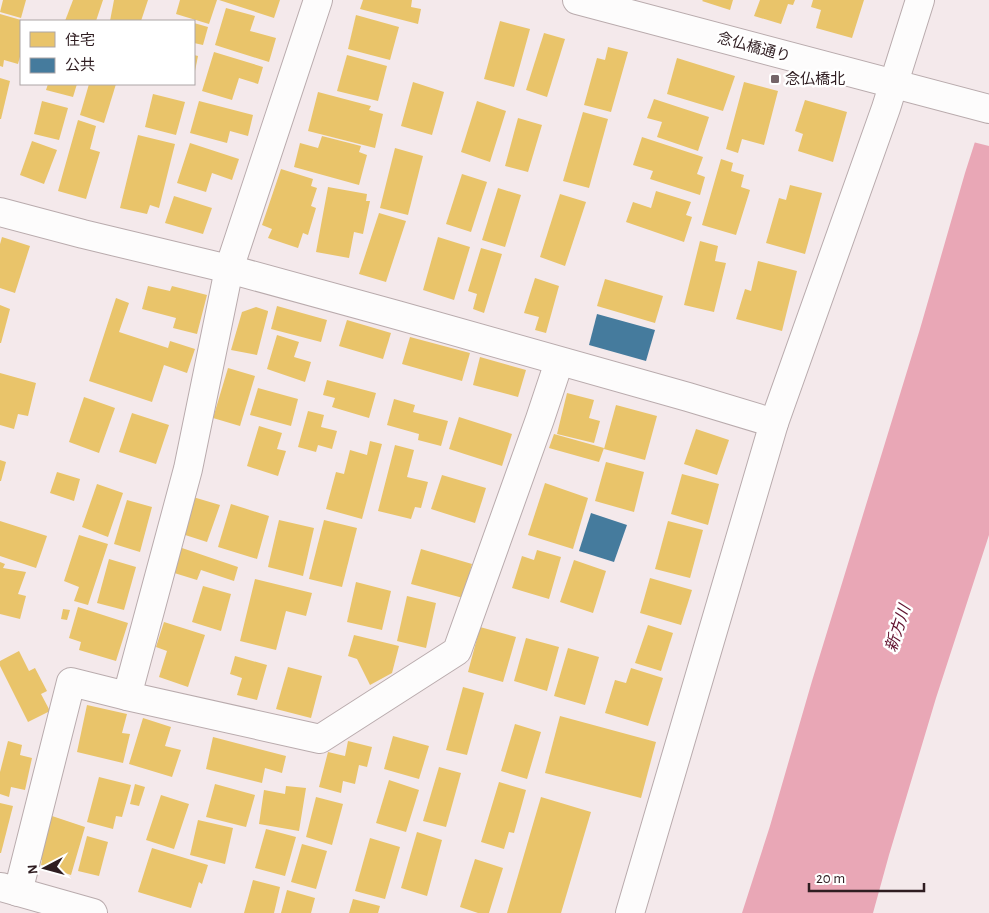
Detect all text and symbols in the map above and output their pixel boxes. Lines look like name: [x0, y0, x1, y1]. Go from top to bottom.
legend: [20, 20, 195, 85]
street label: 念仏橋通り: [716, 30, 792, 64]
text: 住宅: [65, 32, 95, 48]
text: 公共: [65, 57, 95, 73]
place label: 念仏橋北: [785, 70, 845, 87]
marker: 念仏橋北: [769, 73, 781, 85]
water label: 新方川: [882, 601, 914, 654]
north arrow: [20, 843, 70, 893]
scale bar: [809, 860, 924, 892]
text: N: [26, 864, 41, 875]
text: 20 m: [816, 871, 845, 886]

